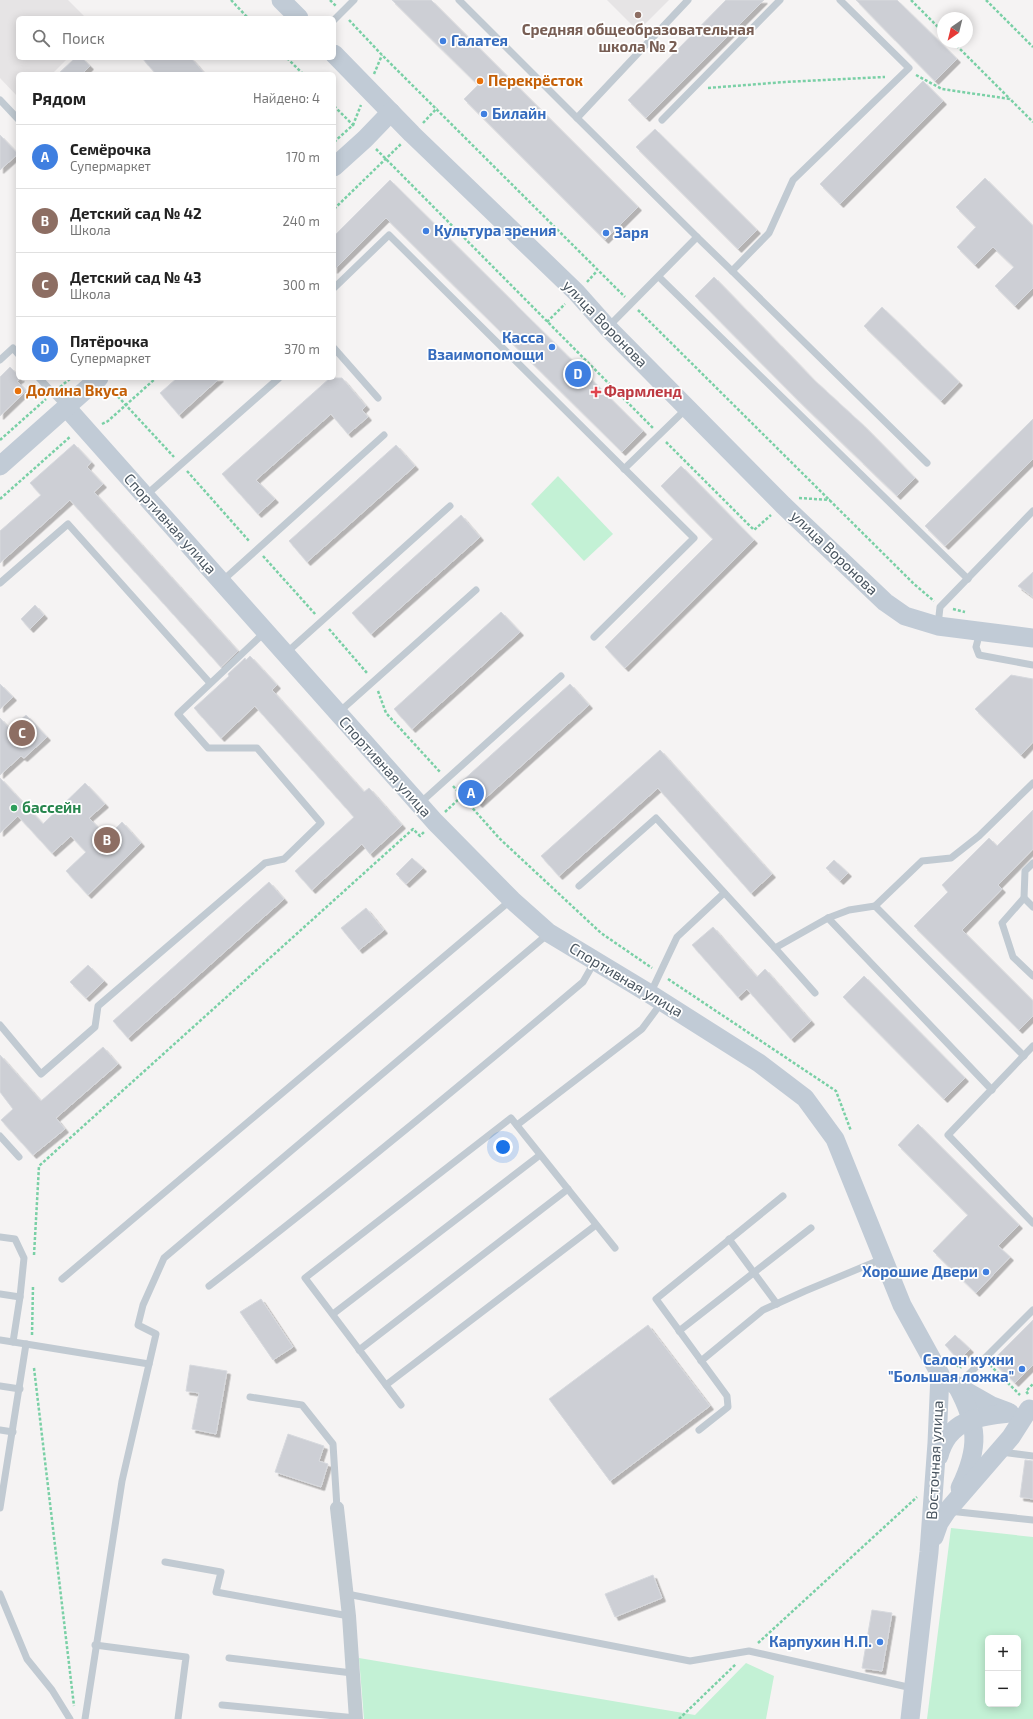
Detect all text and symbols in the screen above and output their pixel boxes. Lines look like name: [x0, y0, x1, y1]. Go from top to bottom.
marker: Средняя общеобразовательная школа № 2: [633, 10, 643, 20]
north arrow: [937, 12, 973, 48]
search box: [16, 16, 336, 60]
place label: Средняя общеобразовательная школа № 2: [522, 20, 754, 55]
icon: search: [30, 27, 52, 49]
text: Поиск: [62, 29, 105, 47]
place label: Галатея: [451, 31, 508, 49]
marker: Галатея: [438, 36, 448, 46]
place label: Перекрёсток: [488, 71, 584, 89]
marker: Перекрёсток: [475, 76, 485, 86]
text: Рядом: [32, 88, 86, 108]
text: Найдено: 4: [253, 90, 320, 106]
place label: Билайн: [492, 104, 546, 122]
marker: Билайн: [479, 109, 489, 119]
text: Семёрочка: [70, 140, 151, 158]
text: A: [41, 149, 49, 165]
text: 170 m: [286, 149, 320, 165]
text: Супермаркет: [70, 158, 151, 174]
text: Детский сад № 42: [70, 204, 202, 222]
text: B: [41, 213, 49, 229]
text: 240 m: [283, 213, 320, 229]
place label: Культура зрения: [434, 221, 557, 239]
text: Школа: [70, 222, 111, 238]
place label: Заря: [614, 223, 649, 241]
marker: Культура зрения: [421, 226, 431, 236]
marker: Заря: [601, 228, 611, 238]
text: Детский сад № 43: [70, 268, 202, 286]
street label: улица Воронова: [559, 276, 652, 371]
text: C: [41, 277, 49, 293]
text: 300 m: [283, 277, 320, 293]
text: Школа: [70, 286, 111, 302]
place label: Касса Взаимопомощи: [428, 328, 544, 363]
text: Пятёрочка: [70, 332, 149, 350]
text: D: [41, 341, 49, 357]
text: 370 m: [284, 341, 320, 357]
marker: Касса Взаимопомощи: [547, 342, 557, 352]
text: Супермаркет: [70, 350, 151, 366]
pin: D: [565, 359, 591, 389]
place label: Долина Вкуса: [26, 381, 128, 399]
place label: Фармленд: [604, 382, 683, 400]
marker: Долина Вкуса: [13, 386, 23, 396]
marker: Фармленд: [591, 387, 601, 397]
street label: Спортивная улица: [120, 469, 221, 578]
street label: улица Воронова: [787, 506, 882, 599]
street label: Спортивная улица: [335, 712, 436, 821]
pin: C: [9, 718, 35, 748]
pin: A: [458, 778, 484, 808]
place label: бассейн: [22, 798, 81, 816]
marker: бассейн: [9, 803, 19, 813]
pin: B: [94, 825, 120, 855]
street label: Спортивная улица: [566, 938, 687, 1021]
your location: [493, 1137, 513, 1157]
place label: Хорошие Двери: [862, 1262, 978, 1280]
marker: Хорошие Двери: [981, 1267, 991, 1277]
place label: Салон кухни "Большая ложка": [888, 1350, 1014, 1385]
marker: Салон кухни "Большая ложка": [1017, 1364, 1027, 1374]
street label: Восточная улица: [922, 1400, 947, 1520]
place label: Карпухин Н.П.: [769, 1632, 872, 1650]
map controls: [985, 1635, 1021, 1707]
button: +: [985, 1635, 1021, 1671]
marker: Карпухин Н.П.: [875, 1637, 885, 1647]
button: −: [985, 1671, 1021, 1707]

